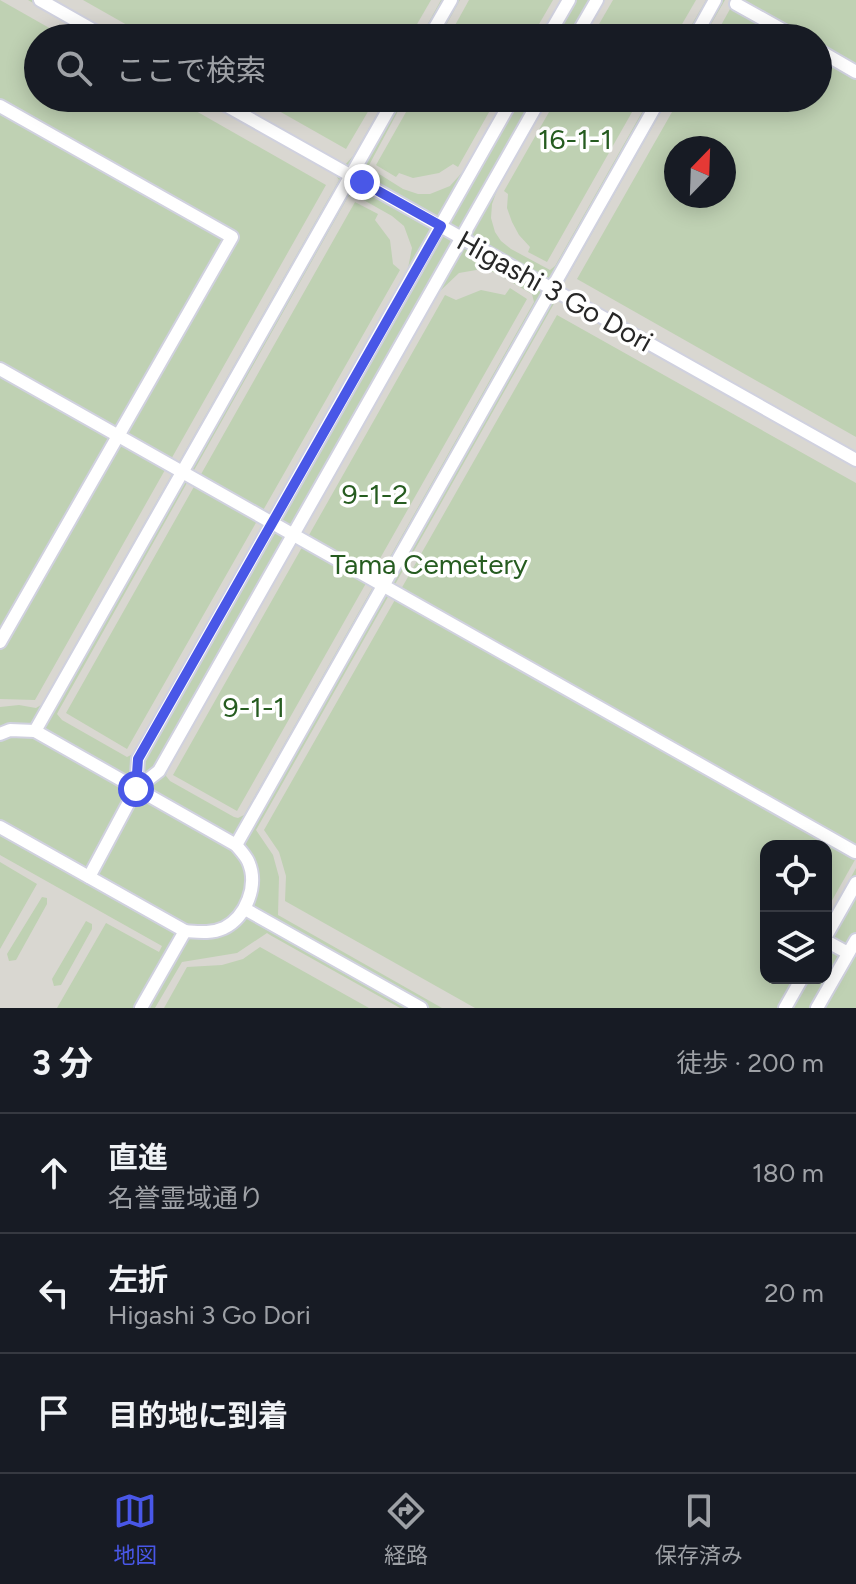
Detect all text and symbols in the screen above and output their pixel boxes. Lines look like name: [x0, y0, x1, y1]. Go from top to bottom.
search box: [24, 24, 832, 112]
icon: search: [52, 46, 96, 90]
text: ここで検索: [116, 52, 266, 89]
park label: 16-1-1: [538, 122, 612, 156]
north arrow: [664, 136, 736, 208]
route end: [344, 164, 380, 200]
street label: Higashi 3 Go Dori: [451, 223, 659, 359]
park label: 9-1-2: [342, 477, 408, 511]
park label: Tama Cemetery: [330, 547, 528, 581]
park label: 9-1-1: [223, 690, 285, 724]
route start: [118, 771, 154, 807]
map controls: [760, 840, 832, 984]
button: locate: [760, 840, 832, 912]
button: layers: [760, 912, 832, 984]
text: 3 分: [32, 1043, 93, 1084]
text: 徒歩 · 200 m: [676, 1047, 824, 1079]
text: 直進: [108, 1139, 168, 1176]
icon: ahead: [32, 1151, 76, 1195]
text: 180 m: [752, 1157, 824, 1189]
text: 名誉霊域通り: [108, 1182, 264, 1214]
text: 左折: [108, 1261, 168, 1298]
icon: left: [32, 1271, 76, 1315]
text: 20 m: [764, 1277, 824, 1309]
text: Higashi 3 Go Dori: [108, 1299, 311, 1331]
icon: arrive: [32, 1391, 76, 1435]
text: 目的地に到着: [108, 1397, 288, 1434]
tab: 地図: [113, 1489, 157, 1569]
tab: 経路: [384, 1489, 428, 1569]
tab: 保存済み: [655, 1489, 743, 1569]

